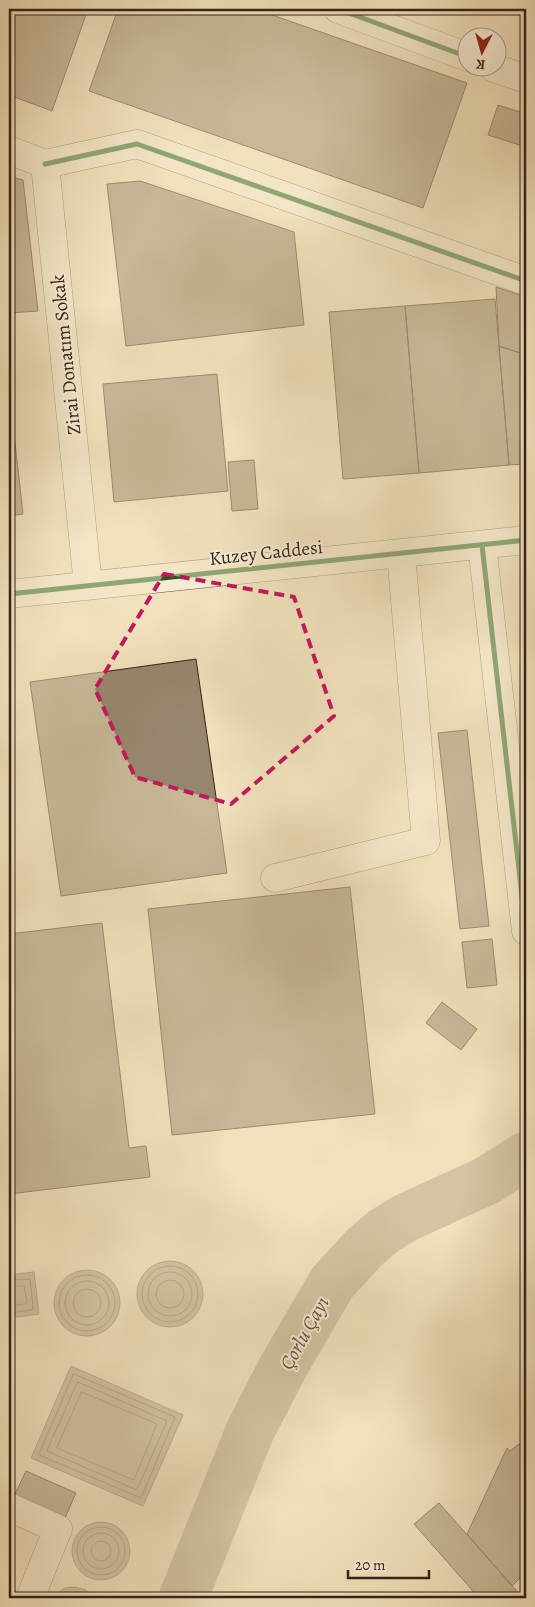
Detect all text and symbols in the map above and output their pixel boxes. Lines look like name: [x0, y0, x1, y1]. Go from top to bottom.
north arrow: [458, 28, 508, 78]
text: K: [474, 54, 486, 74]
street label: Zirai Donatım Sokak: [45, 273, 87, 436]
street label: Kuzey Caddesi: [208, 534, 324, 572]
water label: Çorlu Çayı: [273, 1292, 336, 1375]
scale bar: [348, 1547, 429, 1579]
text: 20 m: [355, 1555, 386, 1575]

